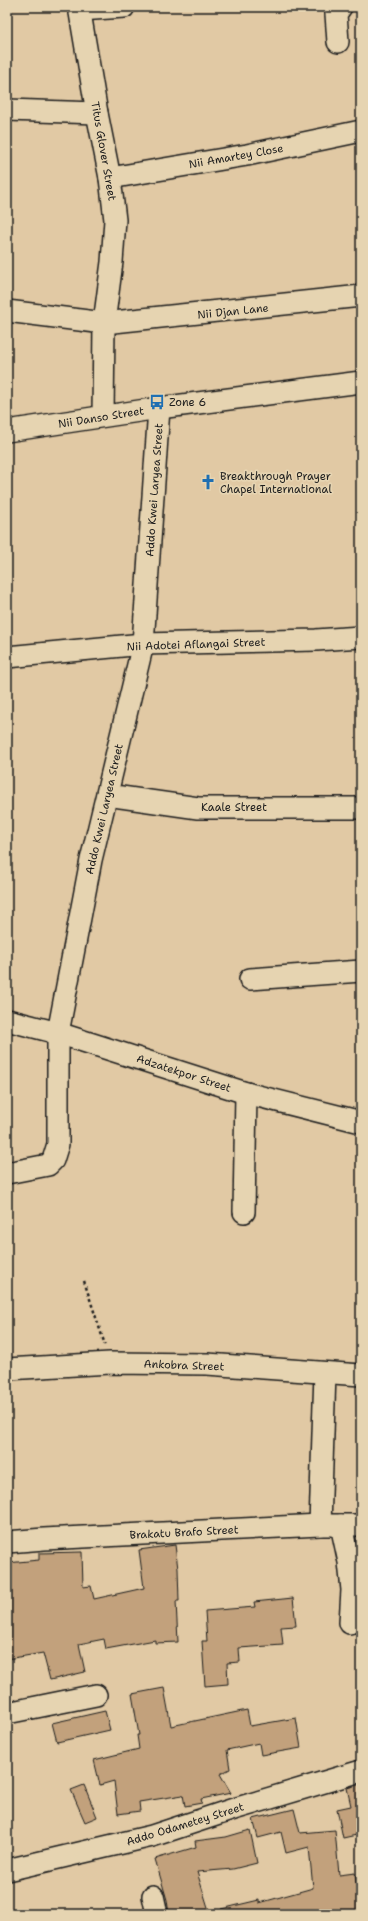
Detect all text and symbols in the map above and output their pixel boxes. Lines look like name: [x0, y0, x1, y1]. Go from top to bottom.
street label: Titus Glover Street: [87, 100, 120, 202]
street label: Nii Amartey Close: [188, 141, 285, 172]
street label: Nii Djan Lane: [197, 300, 269, 323]
bus stop icon: Zone 6: [148, 393, 166, 411]
place label: Zone 6: [169, 395, 206, 410]
street label: Nii Danso Street: [57, 403, 145, 432]
street label: Addo Kwei Laryea Street: [142, 423, 167, 557]
place label: Breakthrough Prayer Chapel International: [220, 469, 332, 497]
church icon: Breakthrough Prayer Chapel International: [199, 473, 217, 491]
street label: Nii Adotei Aflangai Street: [126, 635, 266, 654]
street label: Addo Kwei Laryea Street: [82, 742, 127, 876]
street label: Kaale Street: [201, 800, 267, 815]
street label: Adzatekpor Street: [135, 1051, 233, 1096]
street label: Ankobra Street: [143, 1357, 225, 1374]
street label: Brakatu Brafo Street: [129, 1522, 239, 1543]
street label: Addo Odametey Street: [124, 1799, 246, 1850]

